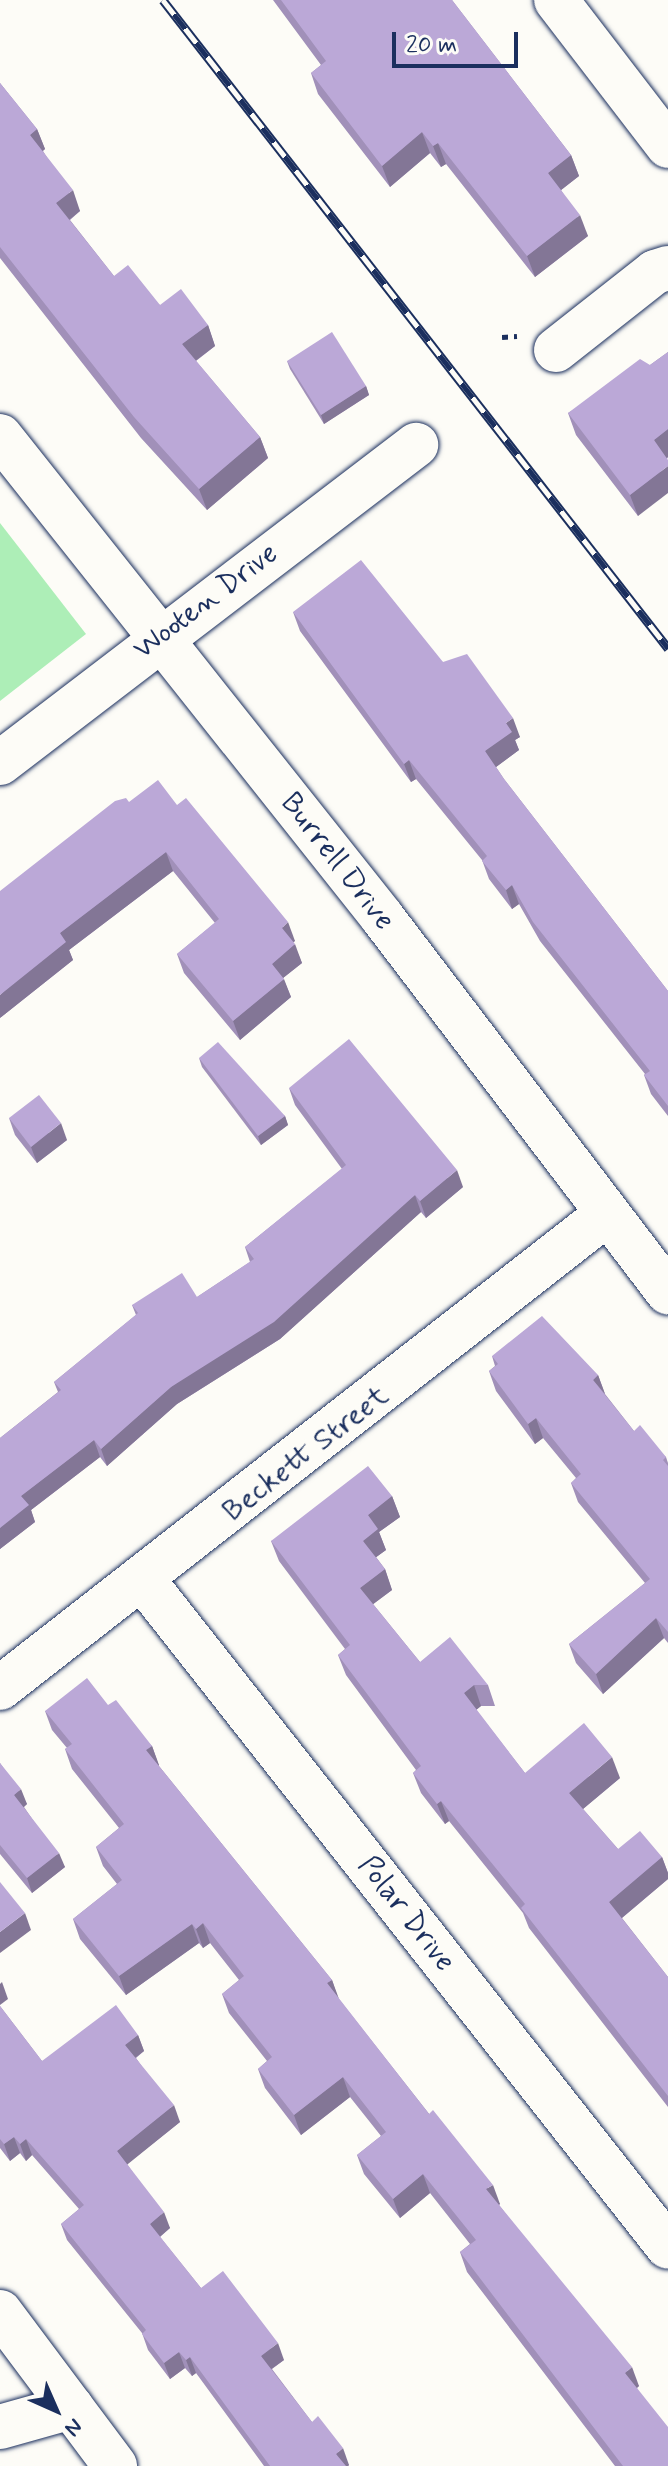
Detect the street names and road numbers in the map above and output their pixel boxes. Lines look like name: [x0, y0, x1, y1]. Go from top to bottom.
street label: Wooten Drive: [127, 536, 285, 668]
street label: Burrell Drive: [273, 787, 401, 937]
street label: Beckett Street: [216, 1378, 396, 1530]
street label: Polar Drive: [350, 1849, 462, 1979]

